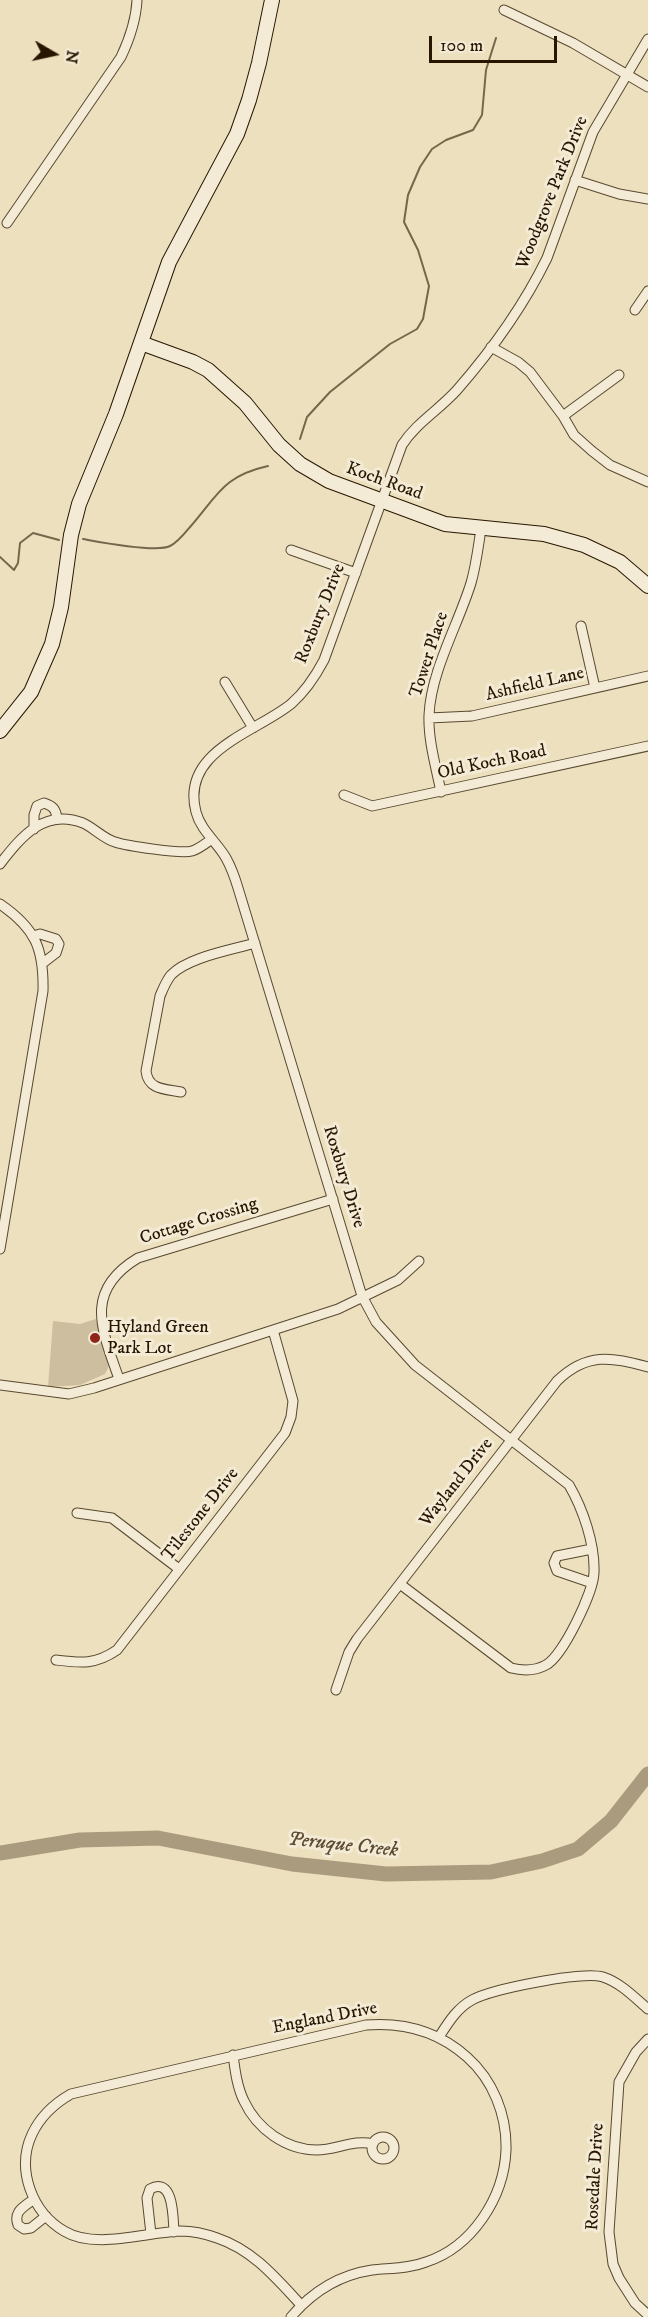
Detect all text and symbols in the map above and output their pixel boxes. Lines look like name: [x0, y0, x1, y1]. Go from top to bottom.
north arrow: [24, 24, 84, 84]
scale bar: [432, 24, 560, 62]
text: 100 m: [440, 35, 483, 57]
text: N: [61, 49, 83, 65]
street label: Woodgrove Park Drive: [512, 113, 594, 273]
street label: Koch Road: [343, 458, 425, 506]
street label: Roxbury Drive: [291, 561, 351, 667]
street label: Tower Place: [406, 610, 454, 700]
street label: Ashfield Lane: [484, 663, 586, 707]
street label: Old Koch Road: [436, 741, 548, 785]
street label: Roxbury Drive: [317, 1123, 369, 1231]
street label: Cottage Crossing: [137, 1194, 261, 1250]
place label: Hyland Green Park Lot: [107, 1317, 209, 1360]
marker: Hyland Green Park Lot: [88, 1331, 102, 1345]
street label: Wayland Drive: [416, 1434, 498, 1532]
street label: Tilestone Drive: [158, 1464, 244, 1566]
water label: Peruque Creek: [287, 1828, 399, 1864]
street label: England Drive: [271, 1998, 379, 2040]
street label: Rosedale Drive: [582, 2123, 610, 2231]

